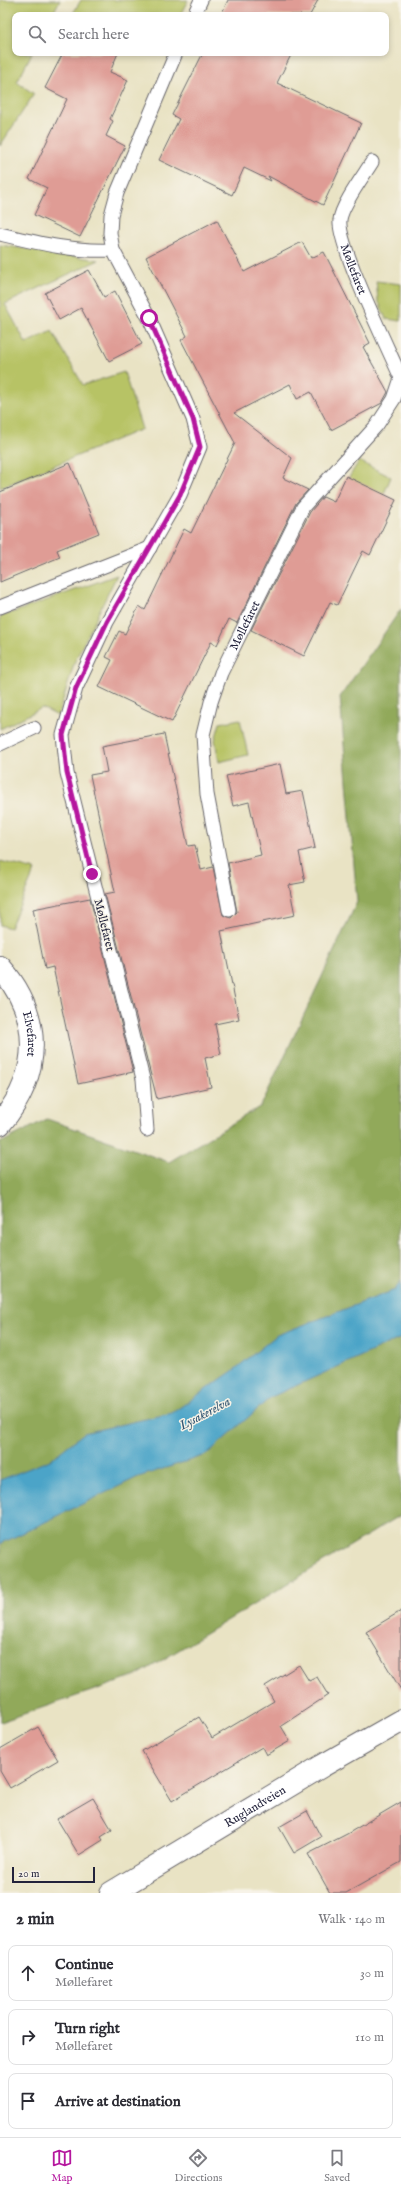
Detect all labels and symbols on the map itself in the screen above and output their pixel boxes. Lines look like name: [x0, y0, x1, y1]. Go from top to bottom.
street label: Møllefaret: [337, 242, 370, 297]
route start: [140, 309, 158, 327]
street label: Møllefaret: [226, 598, 263, 653]
route end: [83, 865, 101, 883]
street label: Møllefaret: [90, 897, 118, 953]
street label: Elvefaret: [19, 1009, 39, 1057]
water label: Lysakerelva: [176, 1393, 234, 1435]
street label: Ruglandveien: [222, 1782, 289, 1831]
scale bar: [12, 1865, 95, 1884]

